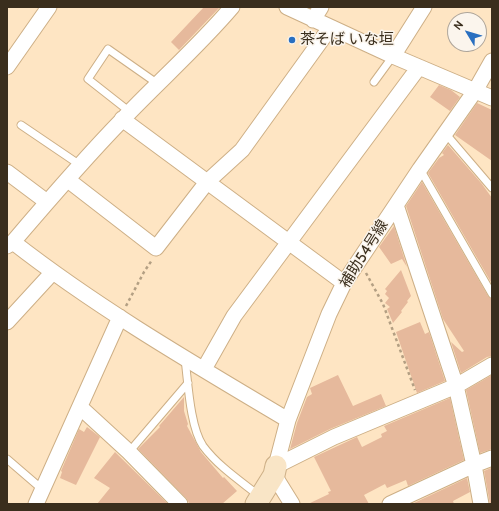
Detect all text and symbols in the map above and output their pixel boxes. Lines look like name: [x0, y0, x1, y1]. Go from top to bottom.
north arrow: [447, 12, 487, 52]
text: N: [450, 18, 466, 33]
place label: 茶そば いな垣: [300, 31, 393, 49]
marker: 茶そば いな垣: [287, 35, 297, 45]
street label: 補助54号線: [336, 217, 392, 291]

